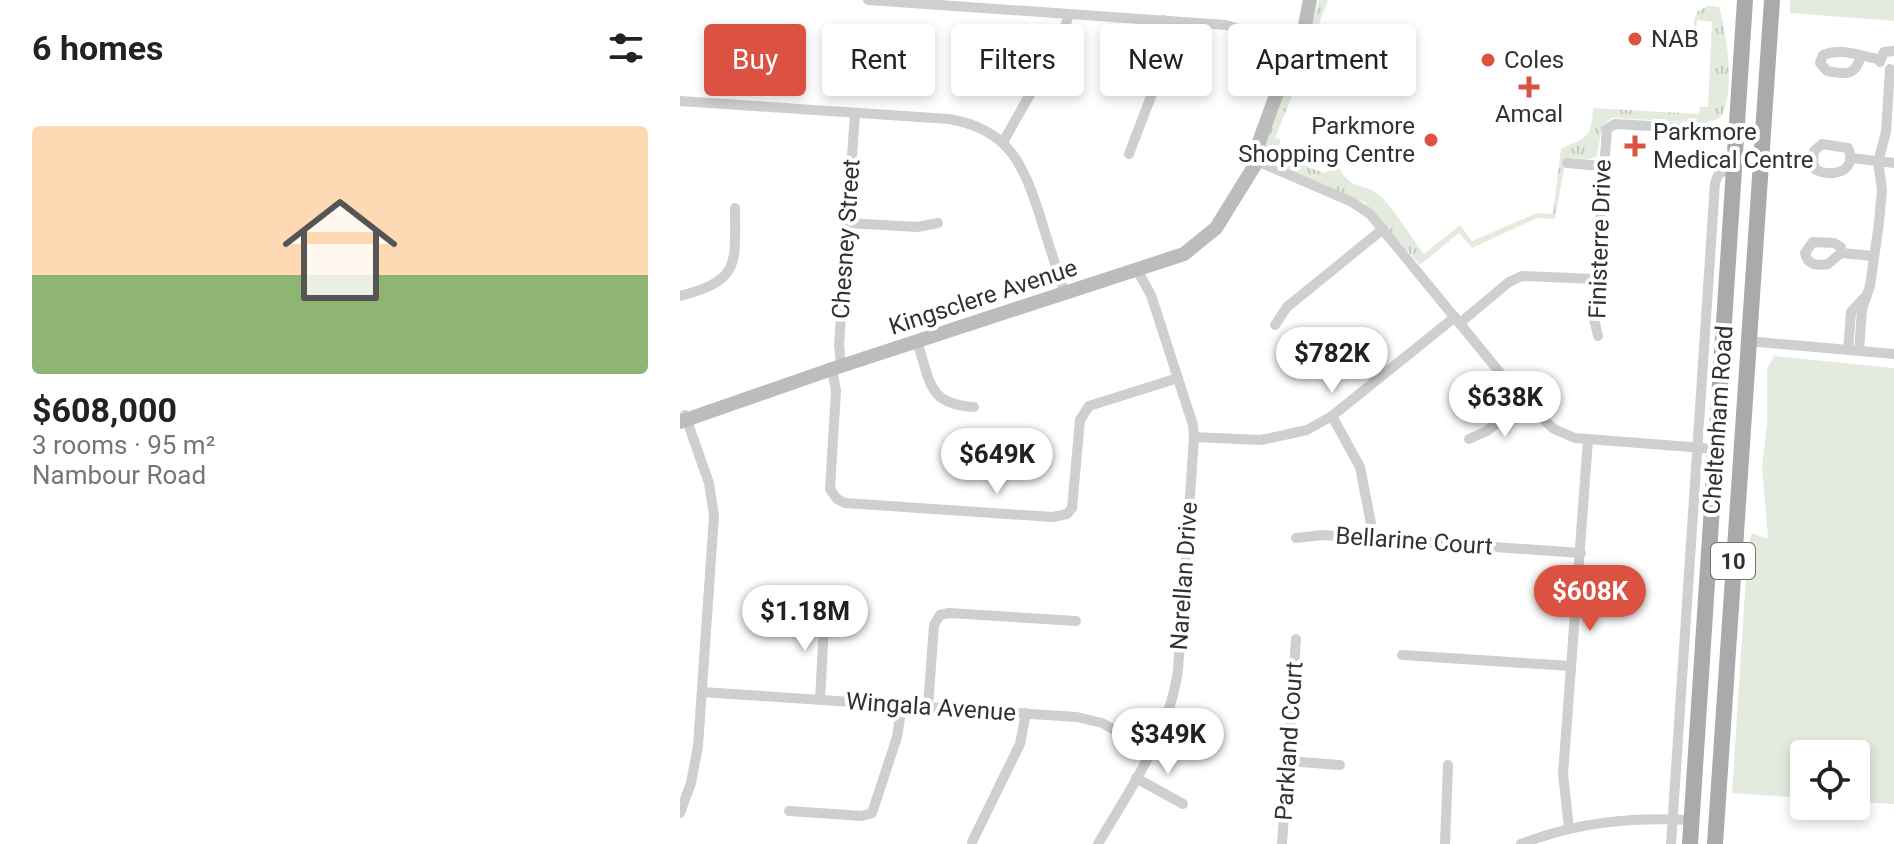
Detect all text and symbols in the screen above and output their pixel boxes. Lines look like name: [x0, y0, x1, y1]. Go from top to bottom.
chip: Buy: [704, 24, 806, 96]
chip: Rent: [822, 24, 935, 96]
chip: Filters: [951, 24, 1084, 96]
chip: New: [1100, 24, 1212, 96]
chip: Apartment: [1228, 24, 1416, 96]
place label: NAB: [1651, 25, 1699, 53]
icon: filters: [604, 26, 648, 70]
text: 6 homes: [32, 28, 163, 68]
marker: NAB: [1626, 30, 1644, 48]
place label: Coles: [1504, 46, 1564, 74]
marker: Coles: [1479, 51, 1497, 69]
marker: Amcal: [1520, 78, 1538, 96]
place label: Amcal: [1495, 100, 1563, 128]
place label: Parkmore Shopping Centre: [1238, 112, 1415, 168]
place label: Parkmore Medical Centre: [1653, 118, 1814, 174]
marker: Parkmore Shopping Centre: [1422, 131, 1440, 149]
marker: Parkmore Medical Centre: [1624, 135, 1646, 157]
street label: Chesney Street: [826, 158, 866, 320]
street label: Finisterre Drive: [1583, 159, 1617, 319]
icon: home: [268, 178, 412, 322]
street label: Kingsclere Avenue: [885, 253, 1081, 341]
street label: Cheltenham Road: [1697, 324, 1739, 516]
pin: $782K: [1276, 327, 1388, 395]
text: $782K: [1294, 338, 1370, 368]
pin: $638K: [1449, 371, 1561, 439]
text: $638K: [1467, 382, 1543, 412]
text: $608,000: [32, 390, 177, 430]
pin: $649K: [941, 428, 1053, 496]
text: 3 rooms · 95 m²: [32, 430, 215, 460]
text: $649K: [959, 439, 1035, 469]
text: Nambour Road: [32, 460, 206, 490]
street label: Narellan Drive: [1165, 501, 1203, 651]
street label: Bellarine Court: [1335, 522, 1494, 560]
road number: 10: [1711, 543, 1755, 579]
pin: $608K: [1534, 565, 1646, 633]
text: $608K: [1552, 576, 1628, 606]
pin: $1.18M: [740, 585, 870, 653]
text: $1.18M: [760, 596, 850, 626]
street label: Parkland Court: [1269, 661, 1309, 821]
street label: Wingala Avenue: [845, 687, 1017, 727]
pin: $349K: [1112, 708, 1224, 776]
text: $349K: [1130, 719, 1206, 749]
map controls: [1790, 740, 1870, 820]
button: locate: [1790, 740, 1870, 820]

